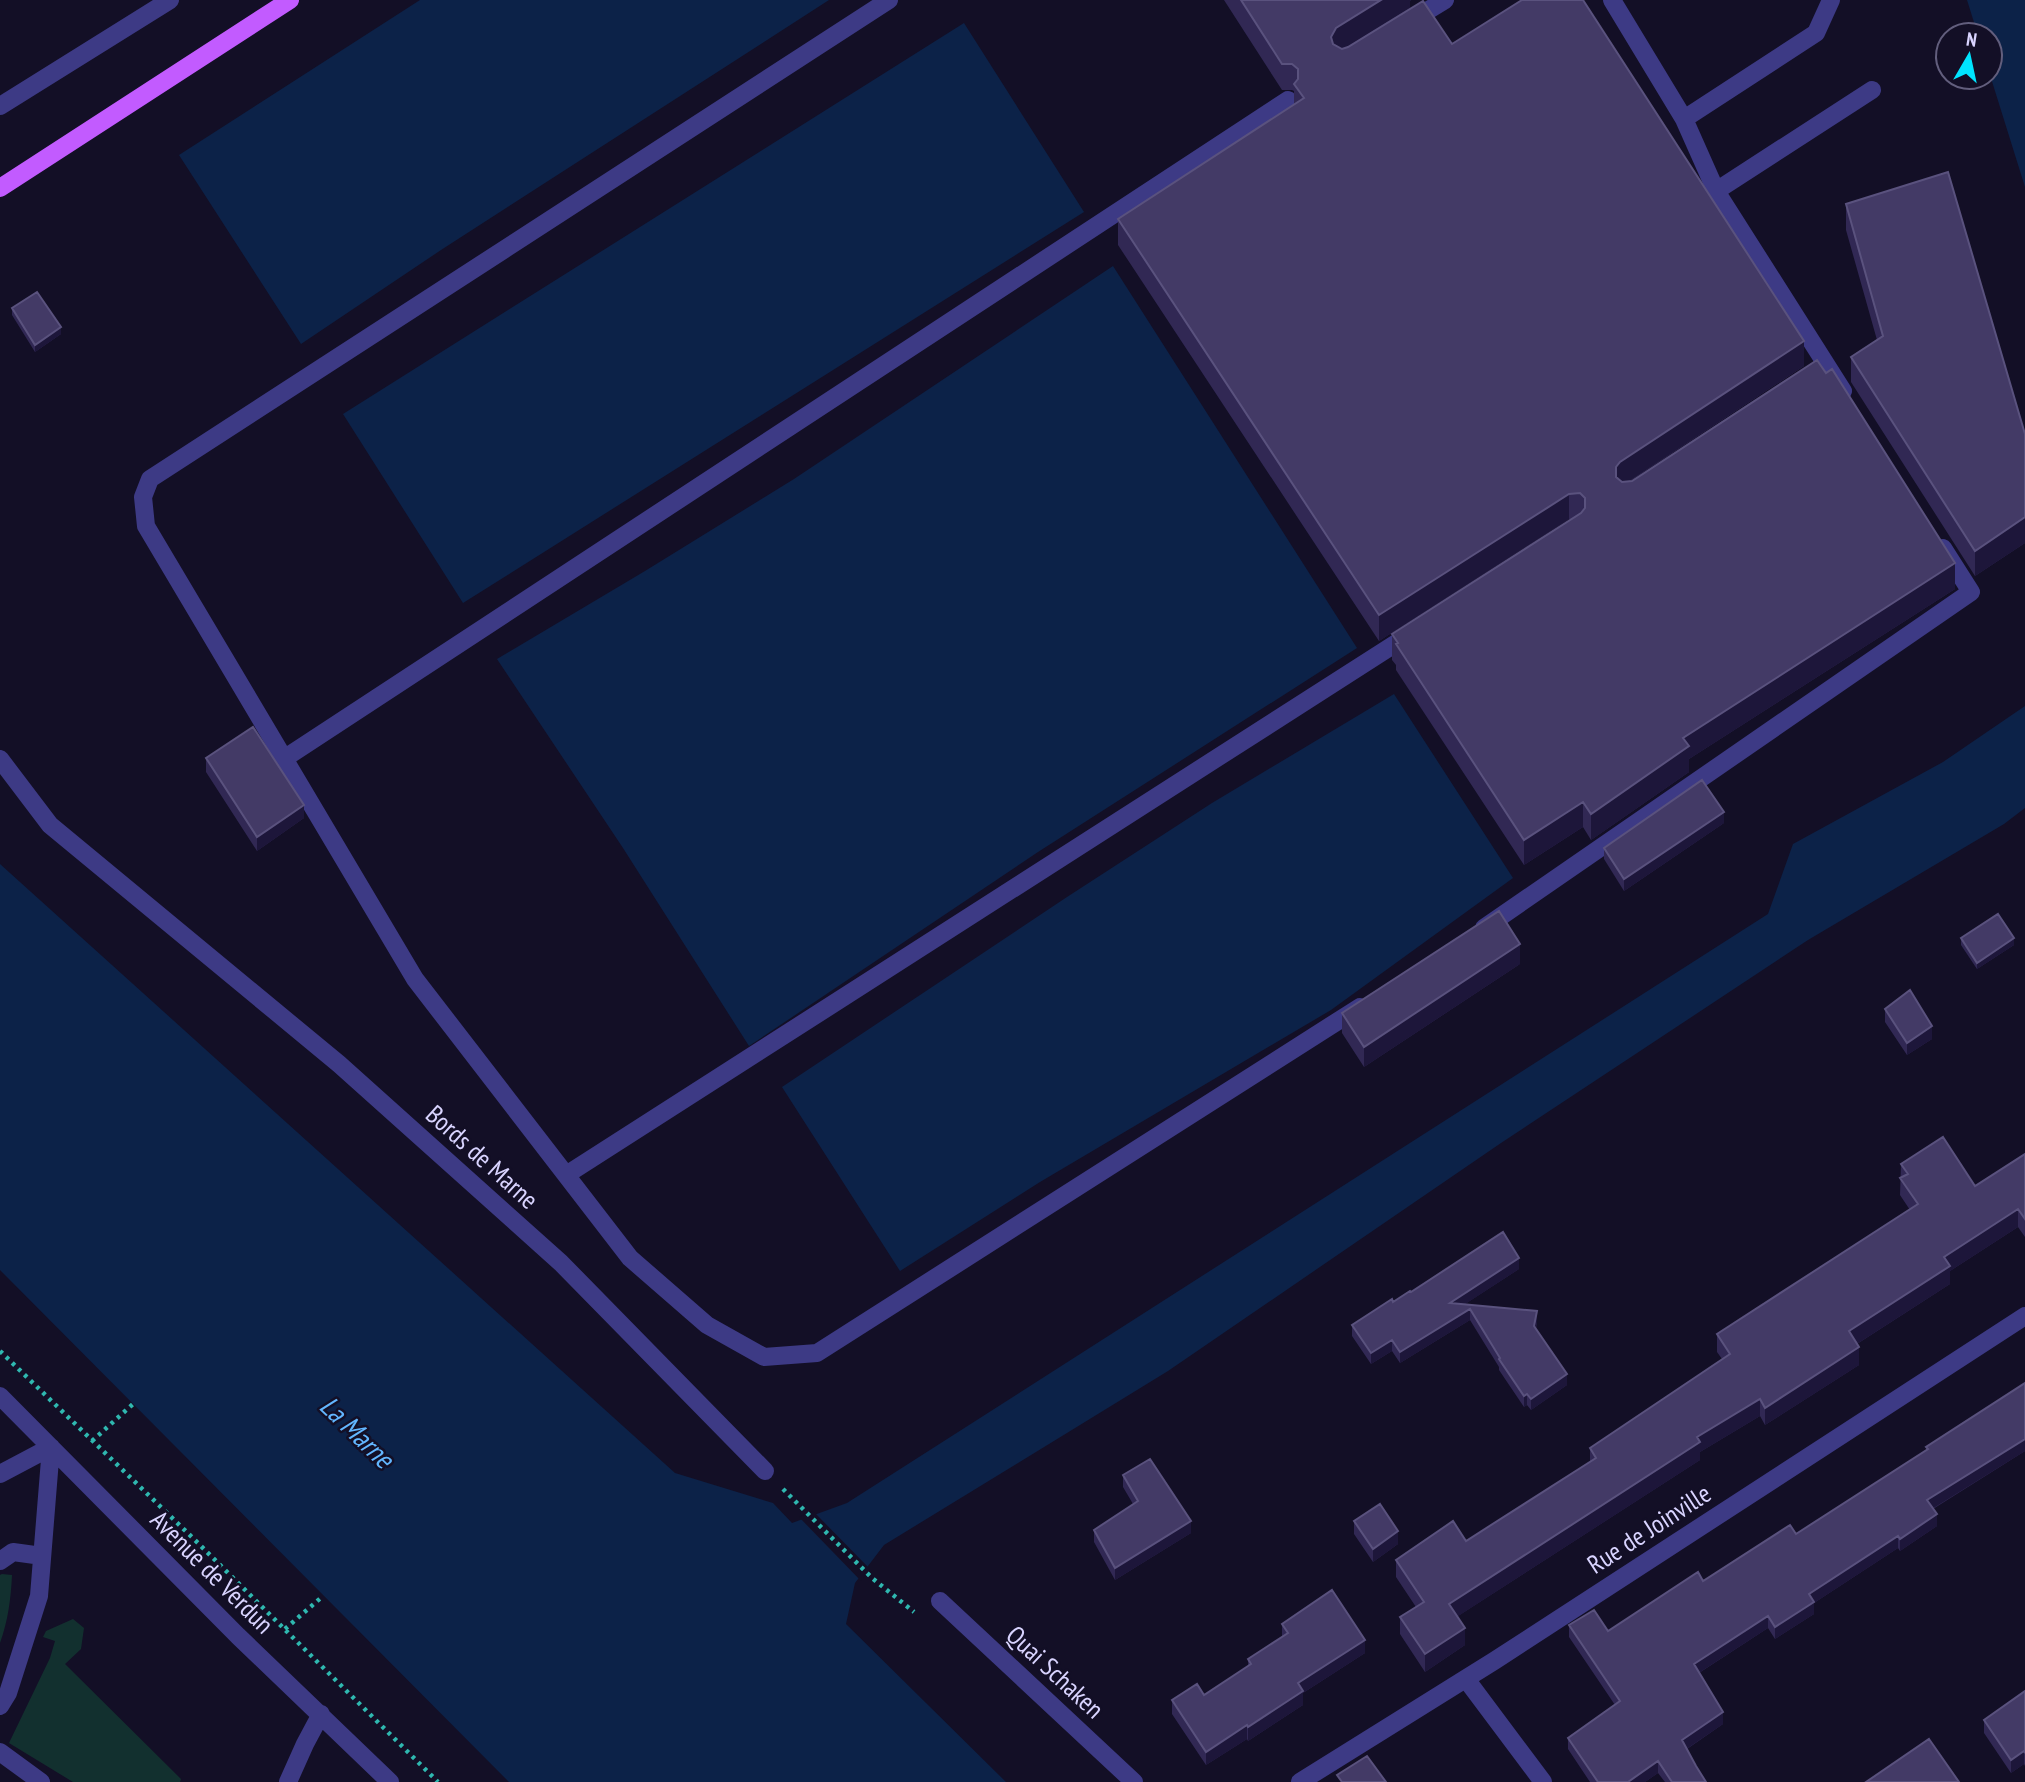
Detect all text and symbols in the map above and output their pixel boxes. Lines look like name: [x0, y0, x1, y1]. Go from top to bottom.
north arrow: [1934, 21, 2004, 91]
text: N: [1965, 27, 1979, 52]
street label: Bords de Marne: [419, 1098, 545, 1216]
water label: La Marne: [313, 1387, 404, 1478]
street label: Rue de Joinville: [1581, 1476, 1717, 1581]
street label: Avenue de Verdun: [144, 1503, 281, 1640]
street label: Quai Schaken: [1000, 1618, 1111, 1725]

